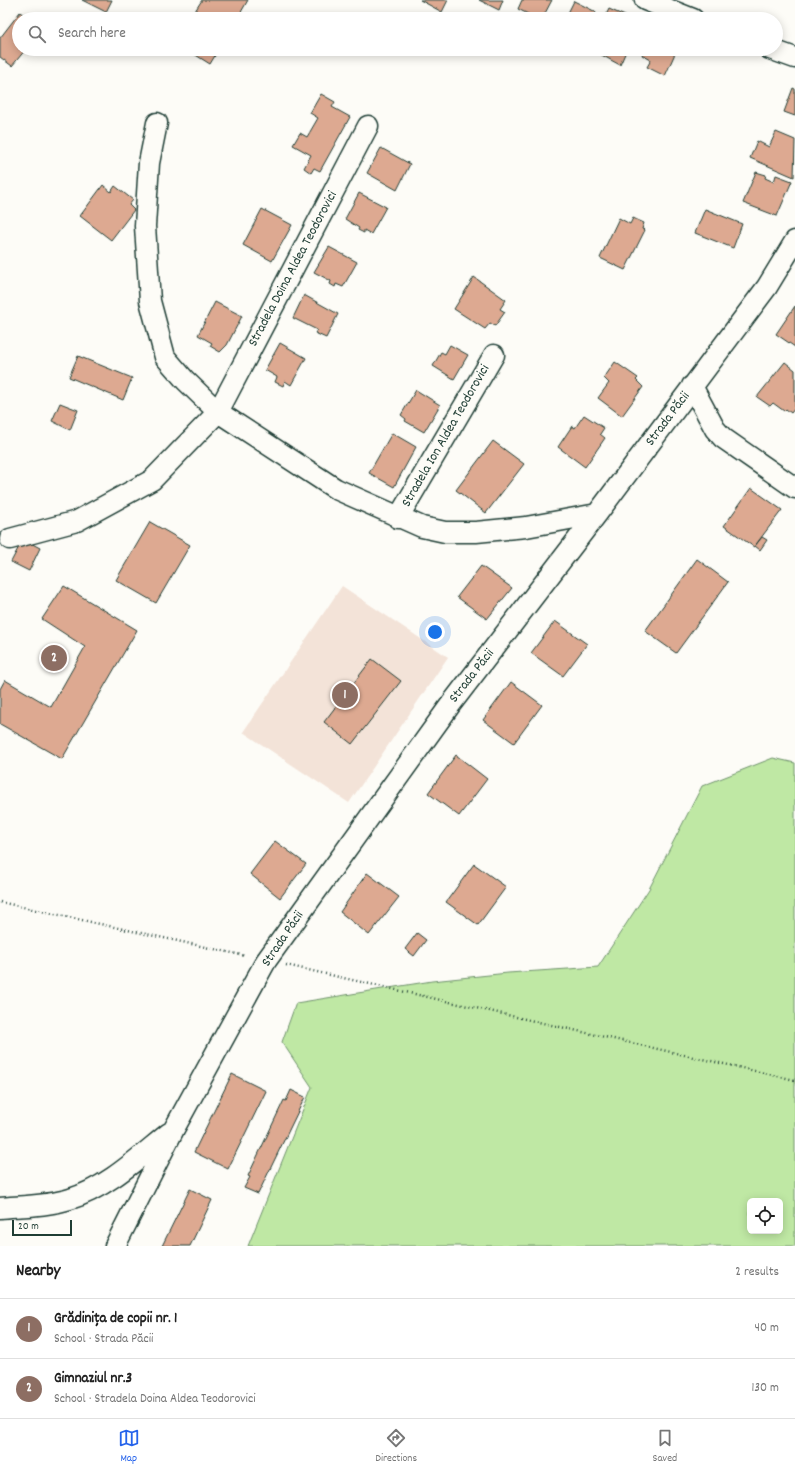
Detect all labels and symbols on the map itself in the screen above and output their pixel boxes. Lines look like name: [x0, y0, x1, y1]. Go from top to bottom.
street label: Stradela Doina Aldea Teodorovici: [243, 187, 343, 350]
street label: Stradela Ion Aldea Teodorovici: [397, 361, 495, 511]
street label: Strada Păcii: [641, 387, 695, 450]
your location: [425, 622, 445, 642]
pin: 2: [41, 643, 67, 673]
street label: Strada Păcii: [445, 644, 500, 707]
pin: 1: [332, 680, 358, 710]
street label: Strada Păcii: [257, 907, 309, 971]
scale bar: [12, 1218, 72, 1237]

